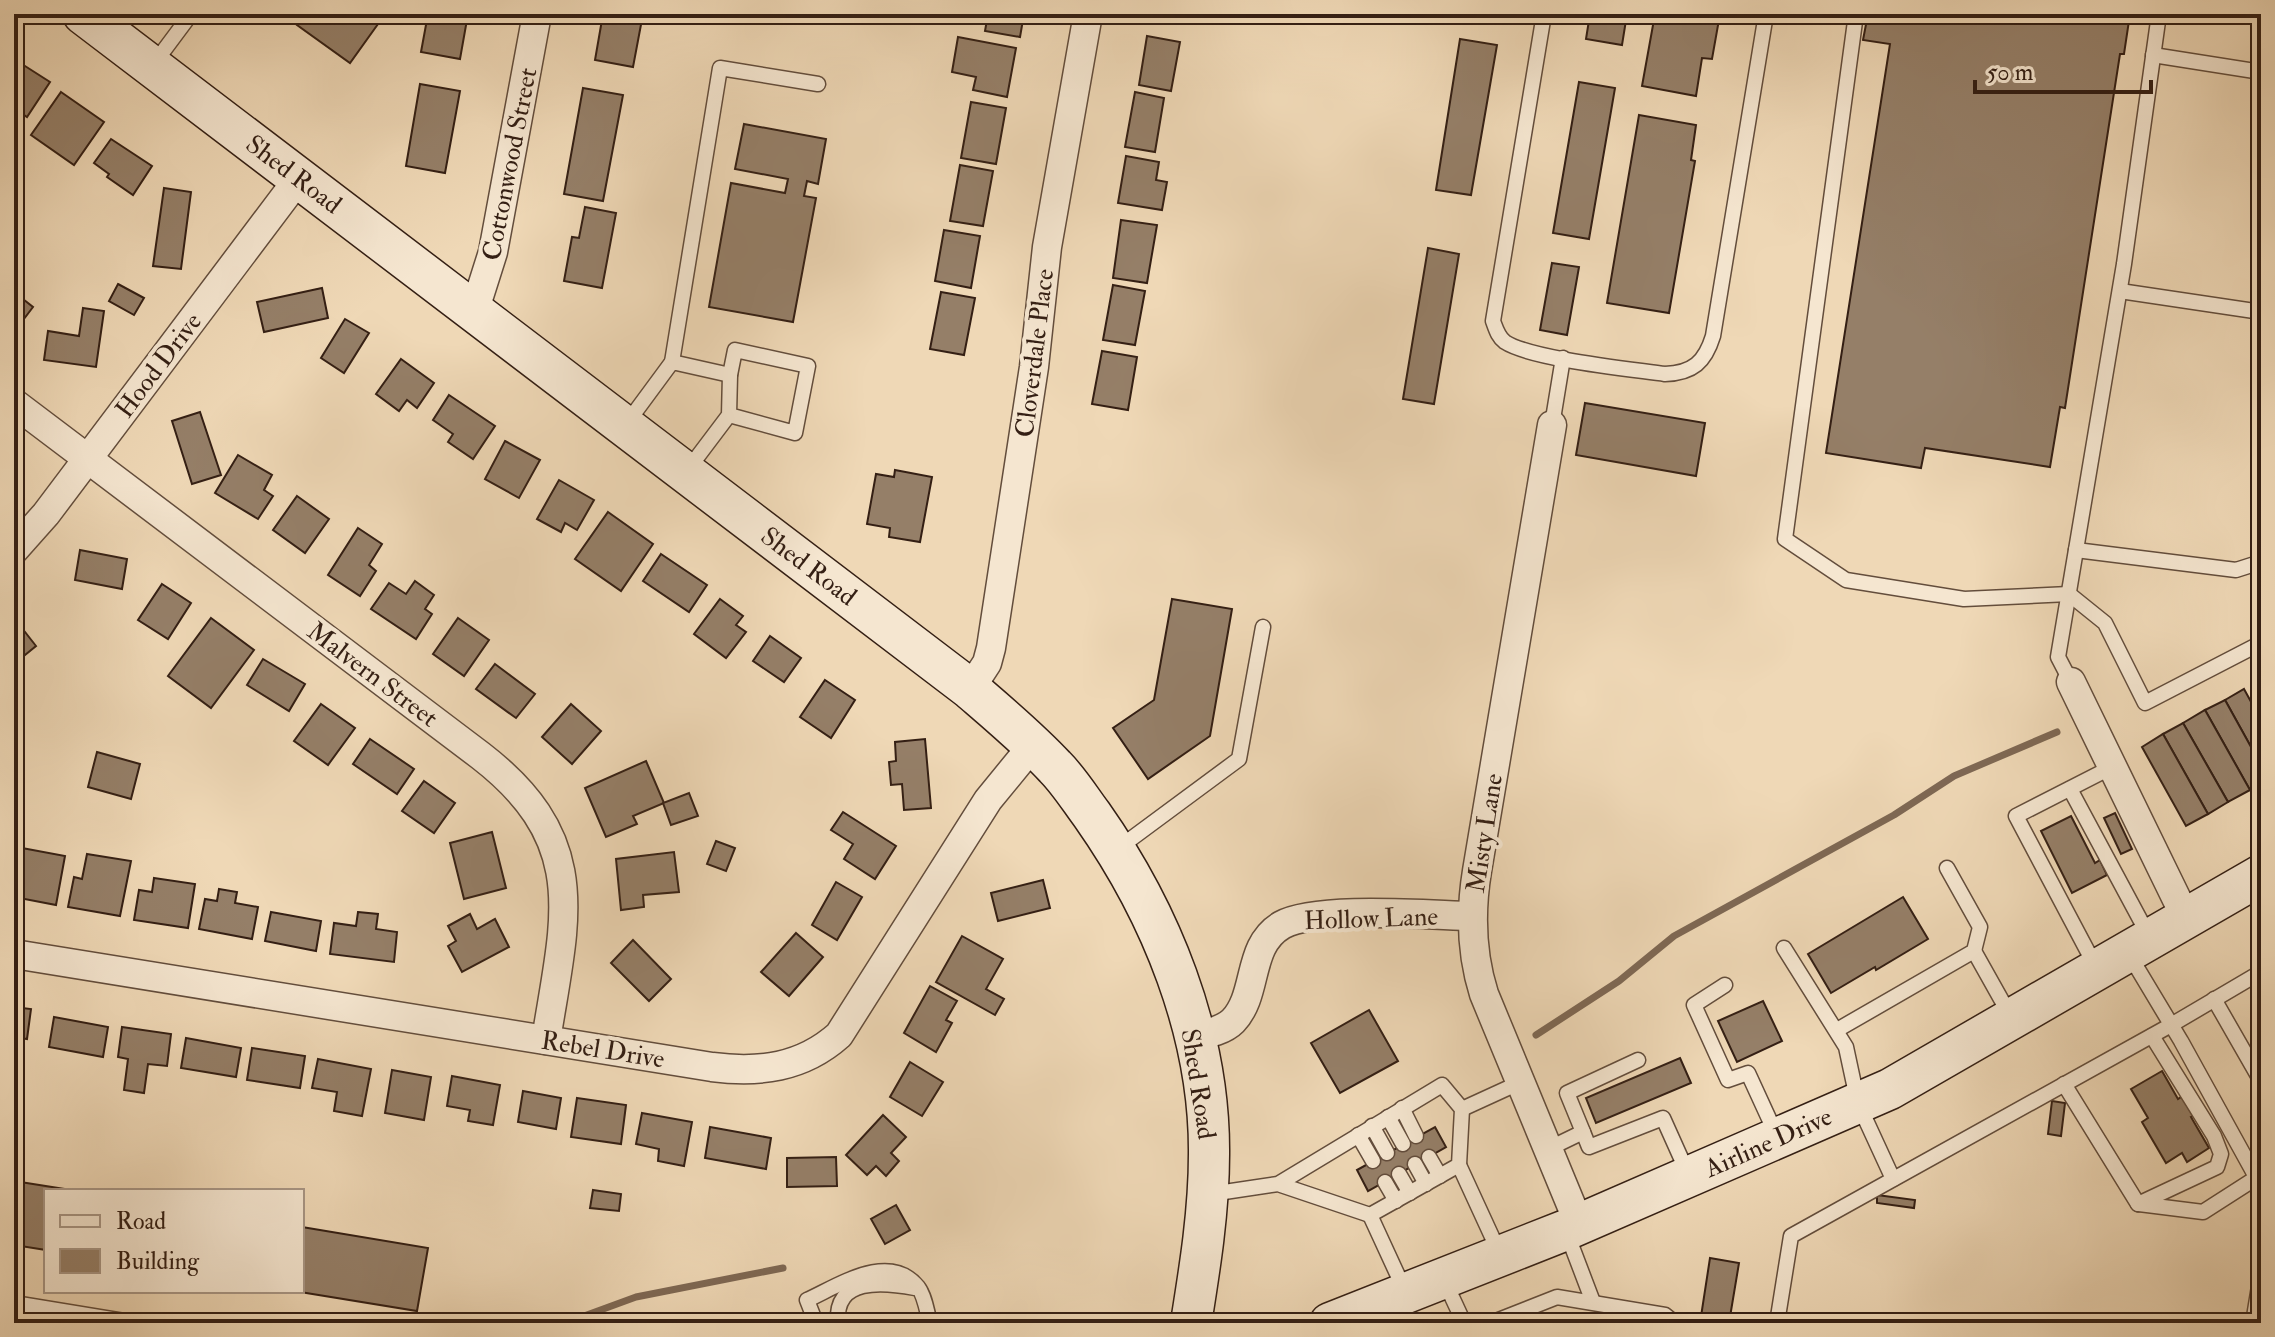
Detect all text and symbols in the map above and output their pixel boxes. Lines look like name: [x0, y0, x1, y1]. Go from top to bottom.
scale bar: [1975, 44, 2151, 94]
text: 50 m: [1987, 57, 2034, 88]
street label: Cottonwood Street: [476, 65, 544, 263]
street label: Shed Road: [239, 128, 348, 221]
street label: Cloverdale Place: [1009, 267, 1061, 439]
street label: Hood Drive: [109, 306, 209, 425]
street label: Shed Road: [754, 520, 863, 613]
street label: Malvern Street: [301, 615, 444, 734]
street label: Misty Lane: [1460, 771, 1510, 895]
street label: Hollow Lane: [1303, 901, 1439, 937]
street label: Rebel Drive: [539, 1024, 667, 1076]
street label: Shed Road: [1173, 1027, 1223, 1142]
street label: Airline Drive: [1699, 1101, 1837, 1186]
legend: [44, 1189, 304, 1293]
text: Road: [116, 1206, 166, 1237]
text: Building: [116, 1246, 200, 1277]

